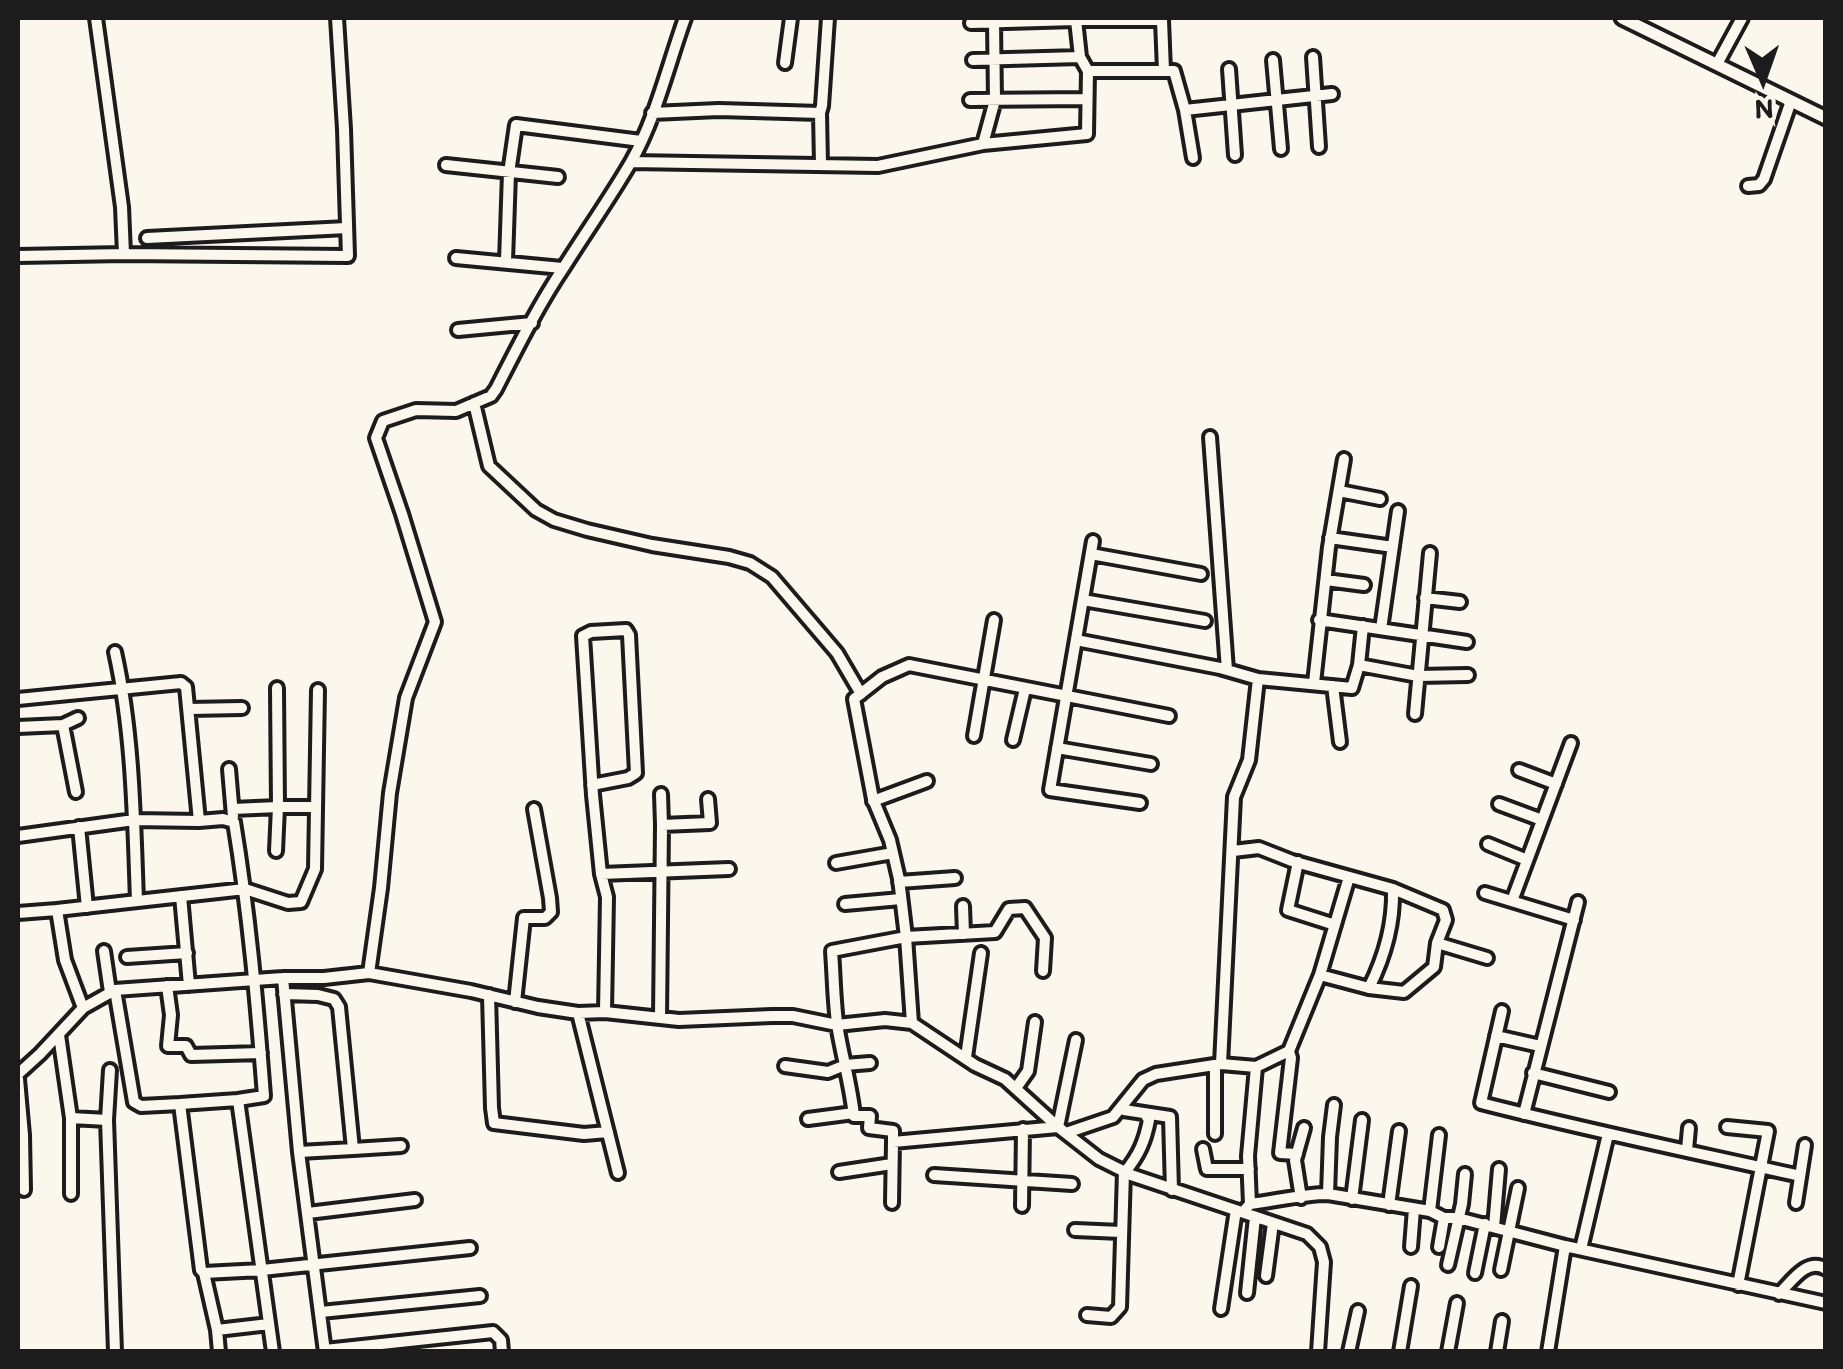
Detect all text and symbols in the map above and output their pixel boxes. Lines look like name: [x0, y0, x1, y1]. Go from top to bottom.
north arrow: [1713, 30, 1813, 130]
text: N: [1754, 93, 1774, 127]

